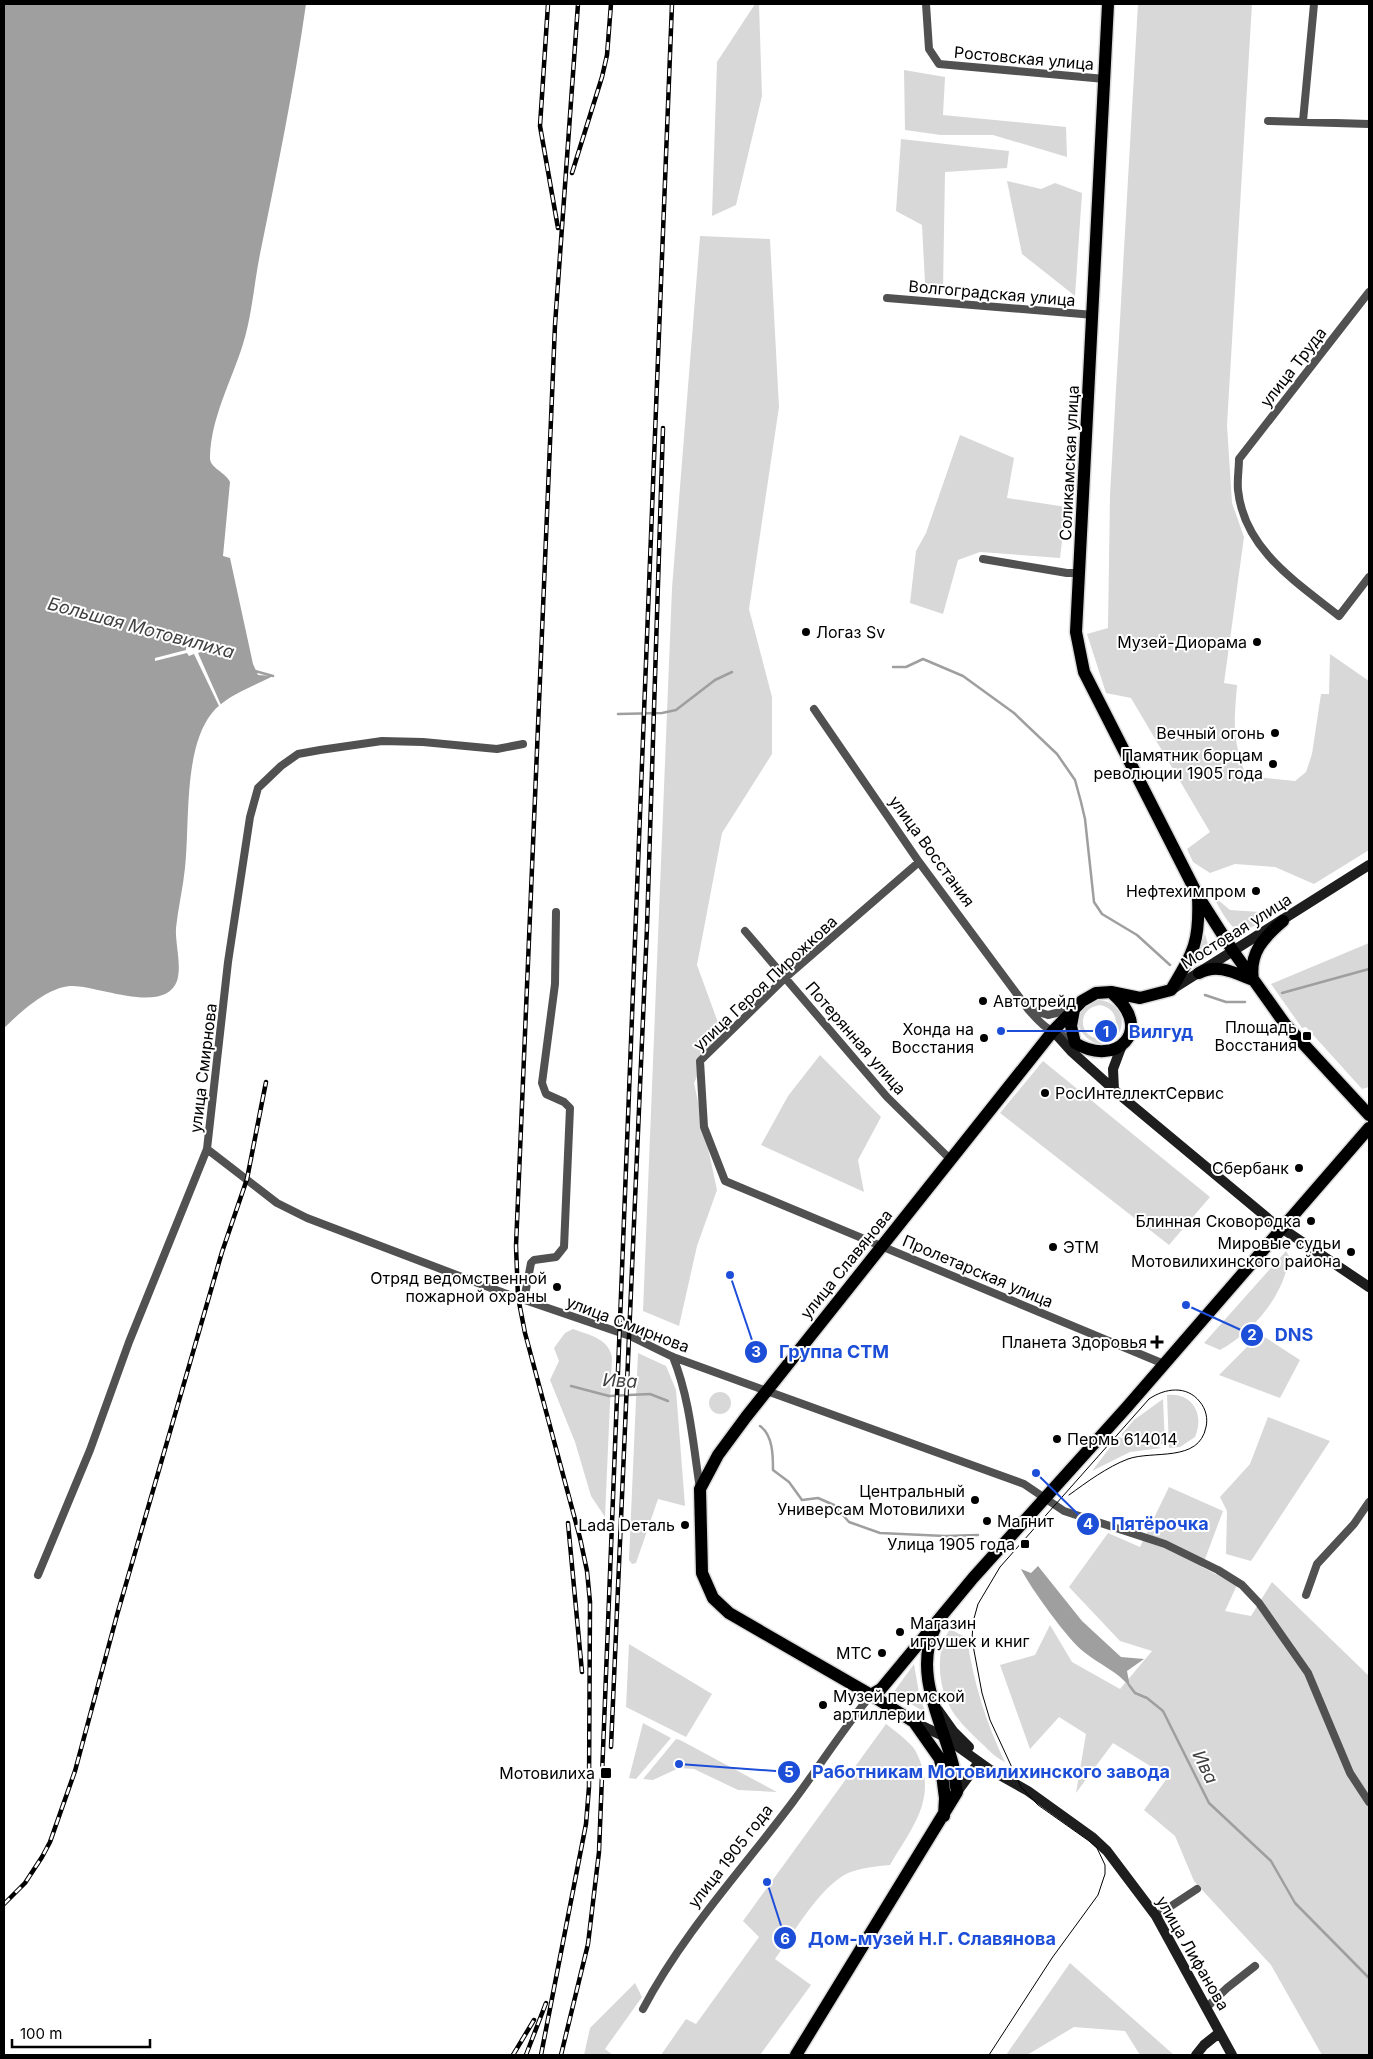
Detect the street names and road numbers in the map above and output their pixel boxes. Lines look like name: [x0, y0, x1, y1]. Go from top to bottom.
street label: Ростовская улица: [953, 42, 1095, 74]
street label: Волгоградская улица: [908, 276, 1076, 310]
street label: улица Труда: [1256, 323, 1330, 411]
street label: Соликамская улица: [1055, 385, 1083, 541]
street label: улица Восстания: [885, 792, 979, 910]
street label: Мостовая улица: [1177, 889, 1295, 973]
street label: улица Героя Пирожкова: [689, 911, 841, 1055]
street label: Потерянная улица: [801, 977, 911, 1099]
street label: улица Смирнова: [185, 1002, 221, 1134]
street label: улица Славянова: [796, 1205, 896, 1323]
street label: Пролетарская улица: [900, 1230, 1056, 1312]
street label: улица Смирнова: [564, 1291, 692, 1357]
street label: улица 1905 года: [683, 1800, 777, 1912]
street label: улица Лифанова: [1152, 1892, 1234, 2014]

